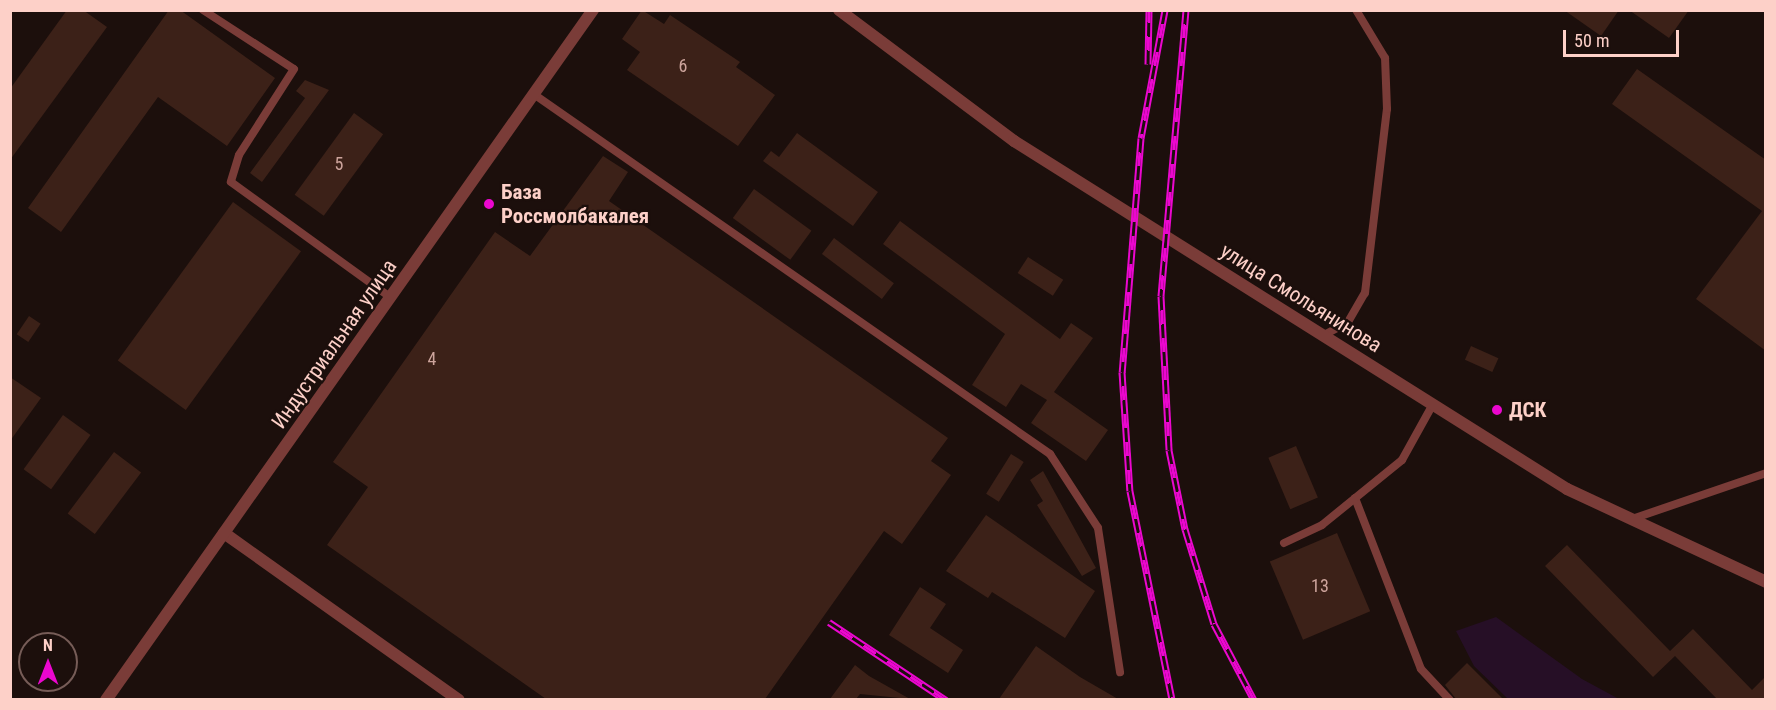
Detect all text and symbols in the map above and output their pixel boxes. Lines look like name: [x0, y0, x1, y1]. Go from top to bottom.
scale bar: [1566, 18, 1682, 56]
text: 50 m: [1574, 30, 1609, 51]
house number: 6: [679, 55, 687, 77]
house number: 5: [335, 153, 343, 175]
place label: База Россмолбакалея: [501, 179, 649, 229]
marker: База Россмолбакалея: [482, 197, 496, 211]
street label: улица Смольянинова: [1216, 238, 1386, 358]
street label: Индустриальная улица: [266, 255, 402, 433]
house number: 4: [428, 348, 436, 370]
place label: ДСК: [1509, 397, 1546, 423]
marker: ДСК: [1490, 403, 1504, 417]
house number: 13: [1311, 575, 1329, 597]
north arrow: [18, 632, 78, 692]
text: N: [43, 636, 53, 655]

